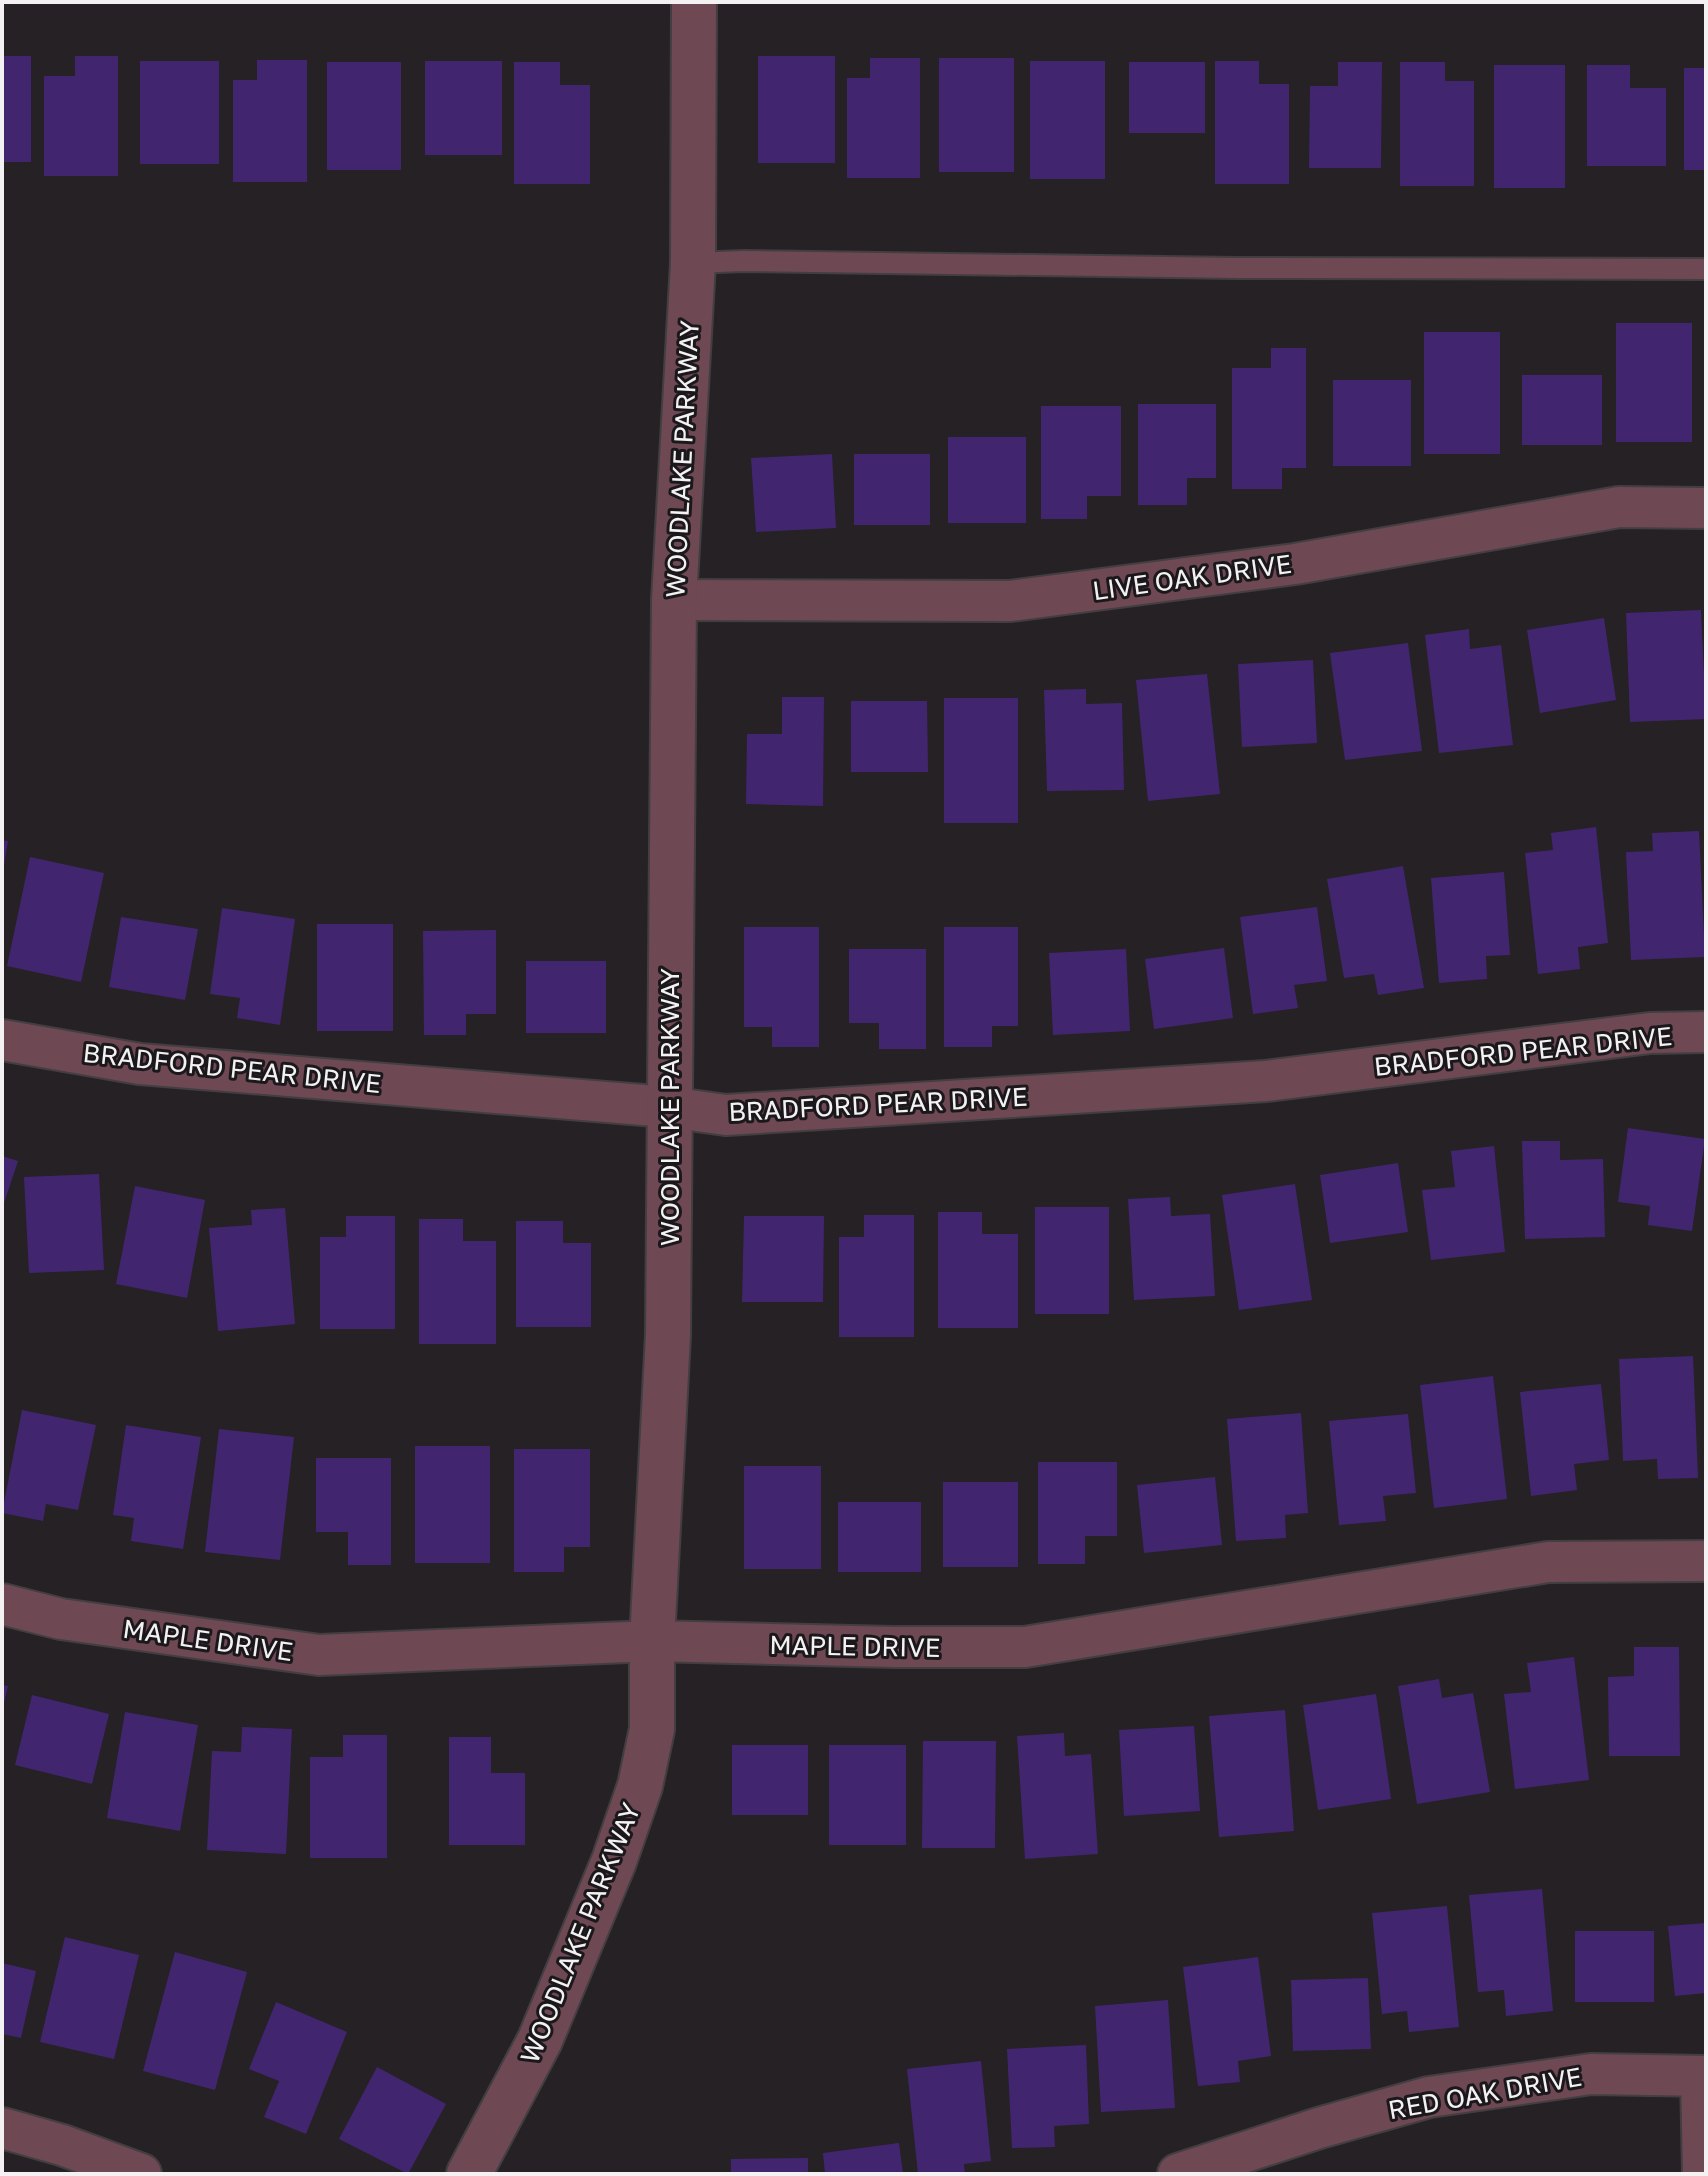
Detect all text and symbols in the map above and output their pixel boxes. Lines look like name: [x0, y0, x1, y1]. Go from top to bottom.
street label: WOODLAKE PARKWAY: [659, 319, 705, 599]
street label: LIVE OAK DRIVE: [1090, 548, 1294, 606]
street label: WOODLAKE PARKWAY: [654, 968, 685, 1246]
street label: BRADFORD PEAR DRIVE: [1372, 1020, 1674, 1082]
street label: BRADFORD PEAR DRIVE: [81, 1037, 383, 1099]
street label: BRADFORD PEAR DRIVE: [728, 1081, 1028, 1127]
street label: MAPLE DRIVE: [121, 1613, 295, 1667]
street label: MAPLE DRIVE: [769, 1629, 941, 1663]
street label: WOODLAKE PARKWAY: [514, 1798, 647, 2068]
street label: RED OAK DRIVE: [1386, 2061, 1584, 2125]

